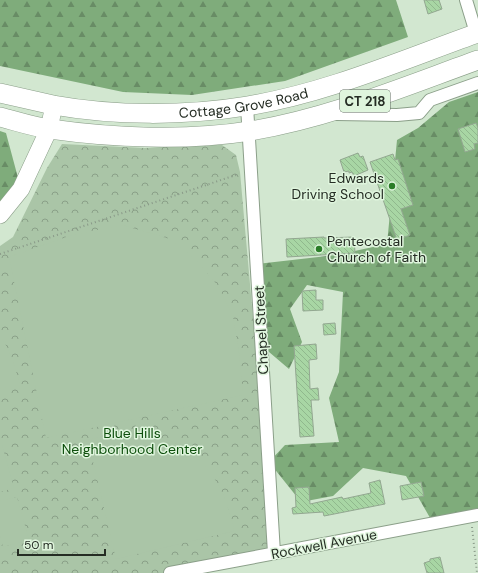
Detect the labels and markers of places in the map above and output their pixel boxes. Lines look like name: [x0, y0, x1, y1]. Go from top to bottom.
place label: Edwards Driving School: [292, 169, 384, 203]
marker: Edwards Driving School: [387, 181, 397, 191]
place label: Pentecostal Church of Faith: [327, 232, 426, 266]
marker: Pentecostal Church of Faith: [314, 244, 324, 254]

